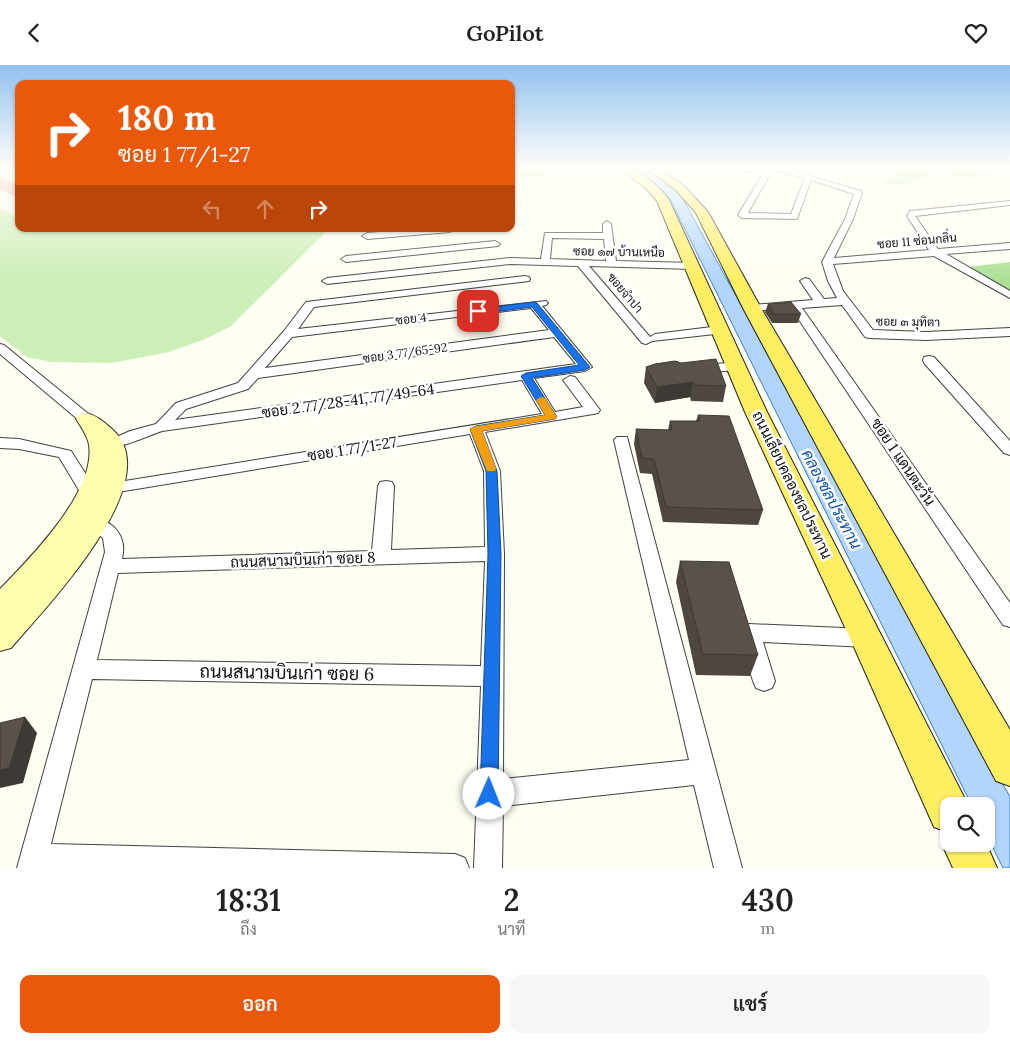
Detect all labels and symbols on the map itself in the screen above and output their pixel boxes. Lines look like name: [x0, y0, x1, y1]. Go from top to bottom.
street label: ซอย 11 ซ่อนกลิ่น: [876, 227, 958, 251]
street label: ซอย ๑๗ บ้านเหนือ: [573, 243, 665, 260]
street label: ซอยจำปา: [604, 270, 646, 316]
pin: [457, 290, 499, 332]
street label: ซอย 4: [395, 309, 428, 328]
street label: ซอย ๓ มุทิตา: [876, 313, 940, 332]
street label: ซอย 3 77/65-92: [362, 339, 448, 367]
street label: ซอย 2 77/28-41, 77/49-64: [260, 379, 436, 423]
street label: ถนนเลียบคลองชลประทาน: [748, 408, 836, 562]
street label: ซอย 1 แดนตะวัน: [867, 414, 940, 509]
street label: ซอย 1 77/1-27: [306, 432, 398, 466]
water label: คลองชลประทาน: [798, 446, 866, 552]
street label: ถนนสนามบินเก่า ซอย 8: [230, 547, 376, 572]
street label: ถนนสนามบินเก่า ซอย 6: [199, 659, 375, 686]
position arrow: [462, 767, 514, 819]

